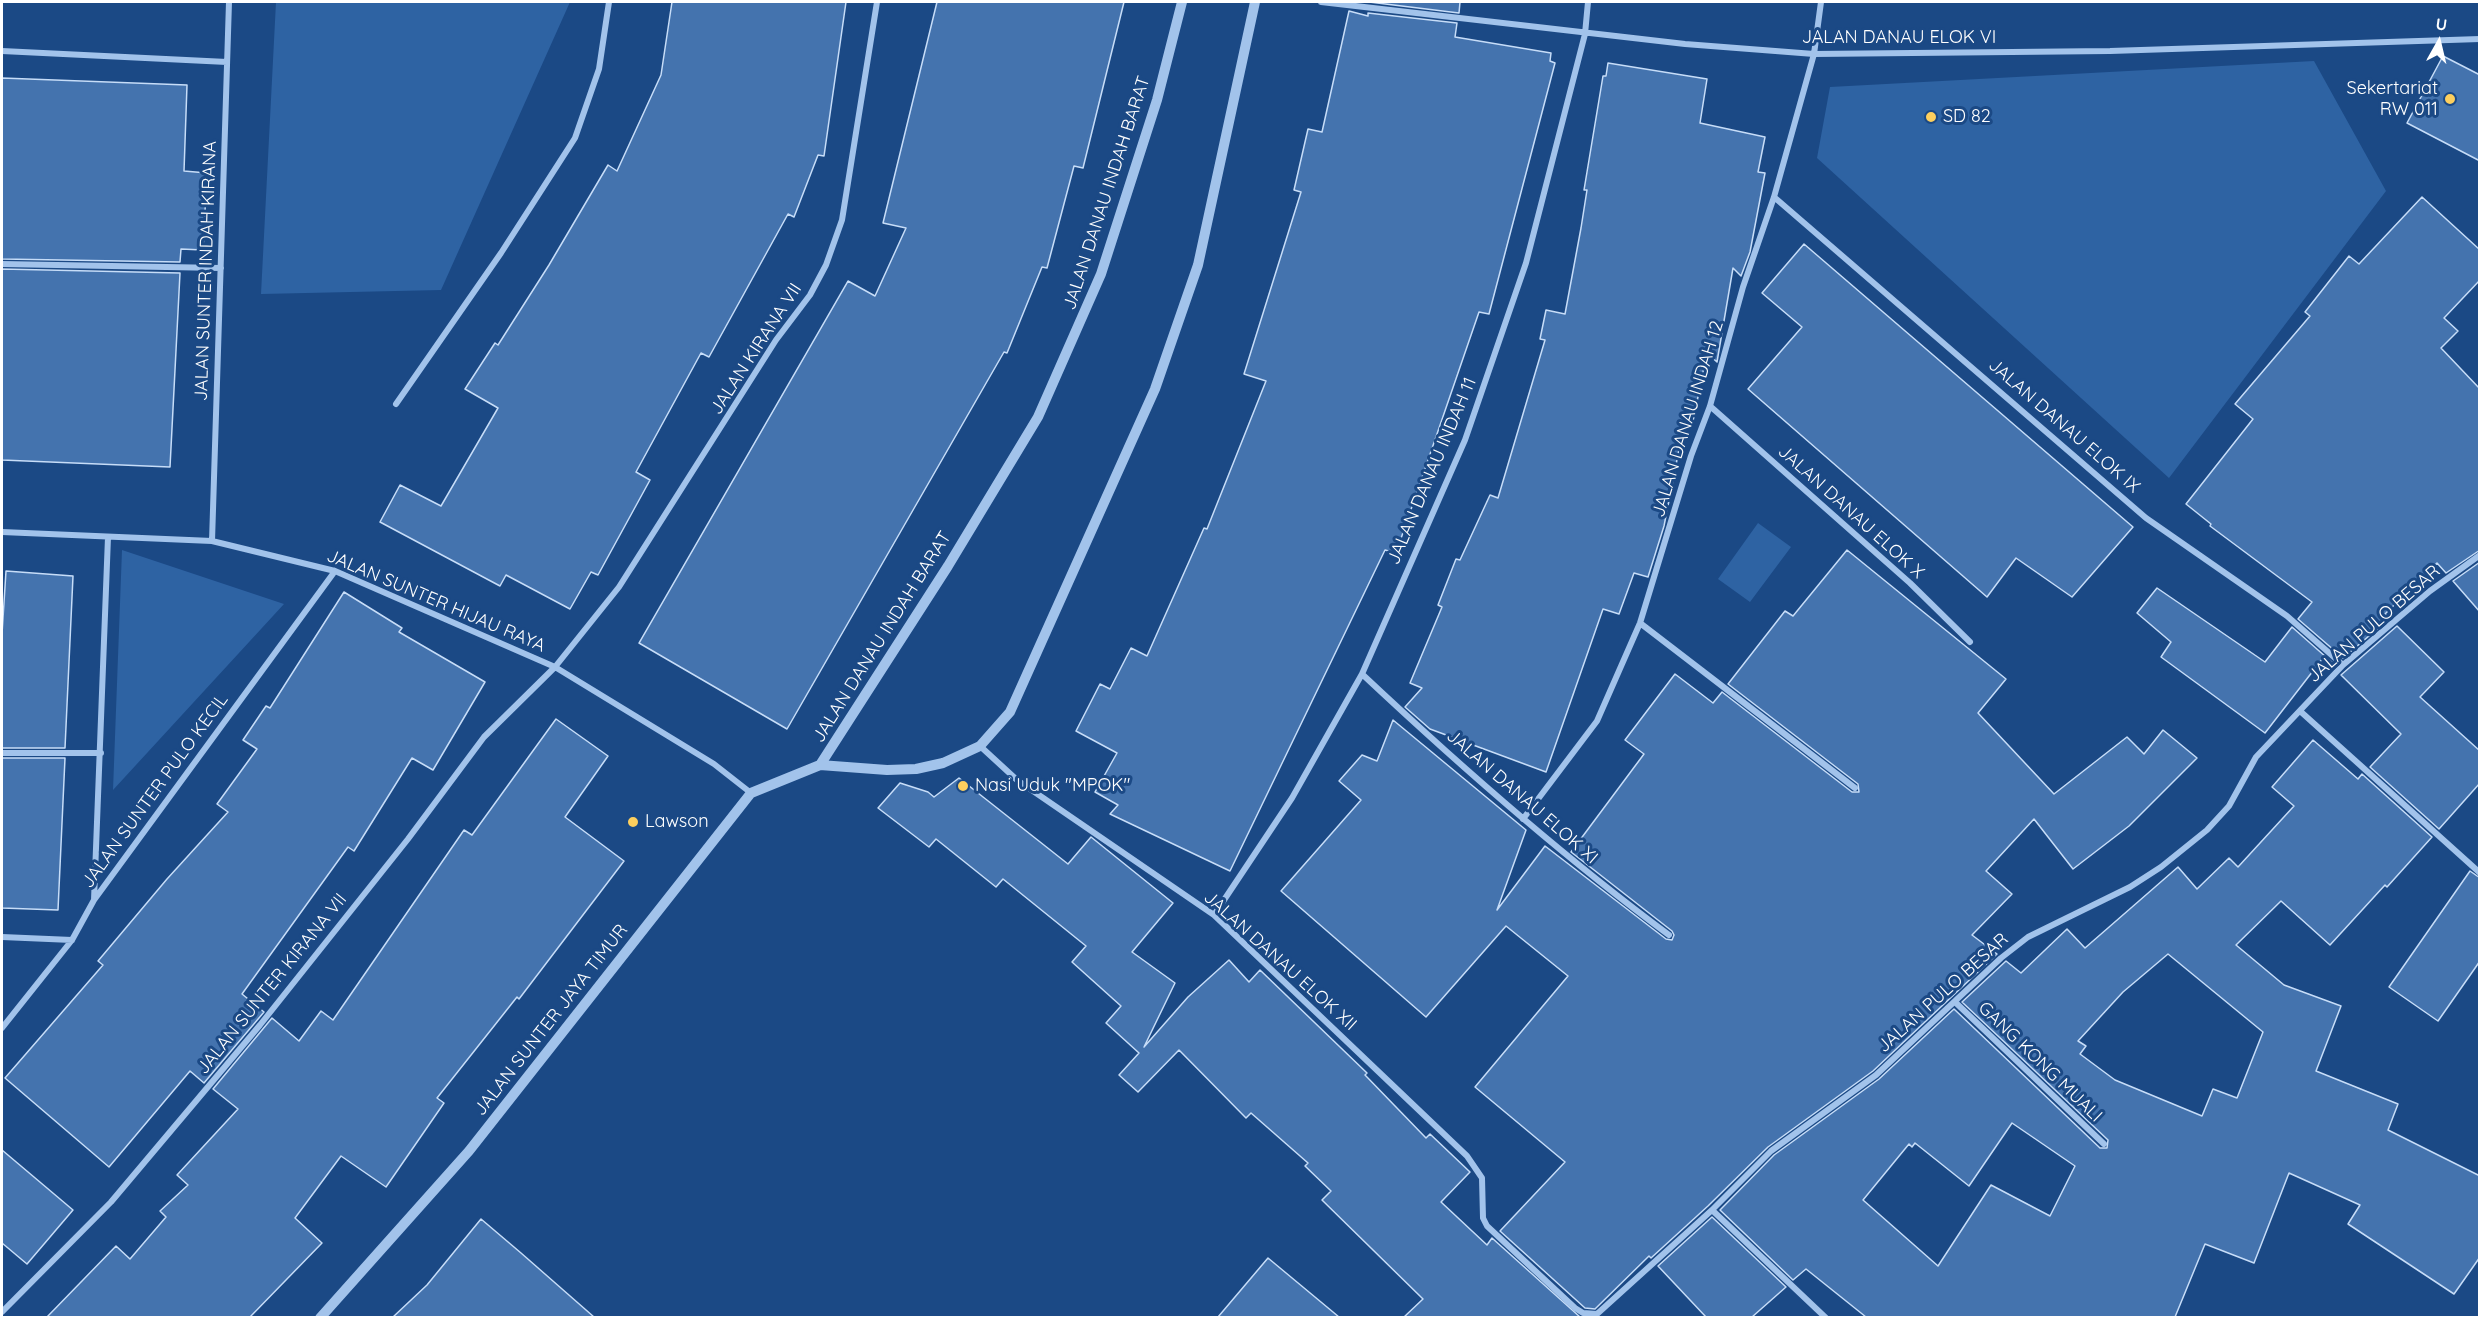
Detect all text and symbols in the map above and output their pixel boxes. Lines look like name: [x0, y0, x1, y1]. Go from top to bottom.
north arrow: [2409, 12, 2469, 72]
text: U: [2435, 13, 2448, 35]
street label: JALAN DANAU ELOK VI: [1802, 27, 1996, 49]
street label: JALAN DANAU INDAH BARAT: [1059, 73, 1155, 313]
place label: Sekertariat RW 011: [2347, 78, 2438, 121]
marker: Sekertariat RW 011: [2443, 92, 2457, 106]
place label: SD 82: [1943, 106, 1991, 128]
marker: SD 82: [1924, 110, 1938, 124]
street label: JALAN SUNTER INDAH KIRANA: [191, 141, 221, 401]
street label: JALAN KIRANA VII: [706, 279, 806, 419]
street label: JALAN DANAU INDAH 12: [1648, 318, 1728, 520]
street label: JALAN DANAU ELOK IX: [1984, 354, 2144, 498]
street label: JALAN DANAU INDAH 11: [1383, 374, 1481, 568]
street label: JALAN DANAU ELOK X: [1774, 441, 1928, 583]
street label: JALAN DANAU INDAH BARAT: [808, 527, 956, 747]
street label: JALAN SUNTER HIJAU RAYA: [323, 545, 549, 657]
street label: JALAN PULO BESAR: [2303, 561, 2445, 687]
street label: JALAN SUNTER PULO KECIL: [77, 690, 233, 892]
street label: JALAN DANAU ELOK XI: [1442, 725, 1602, 869]
place label: Nasi Uduk "MPOK": [975, 775, 1130, 797]
marker: Nasi Uduk "MPOK": [956, 779, 970, 793]
place label: Lawson: [645, 811, 709, 833]
marker: Lawson: [626, 815, 640, 829]
street label: JALAN DANAU ELOK XII: [1199, 887, 1361, 1035]
street label: JALAN SUNTER KIRANA VII: [192, 889, 352, 1079]
street label: JALAN SUNTER JAYA TIMUR: [470, 920, 632, 1120]
street label: JALAN PULO BESAR: [1873, 929, 2013, 1057]
street label: GANG KONG MUALI: [1974, 997, 2106, 1127]

